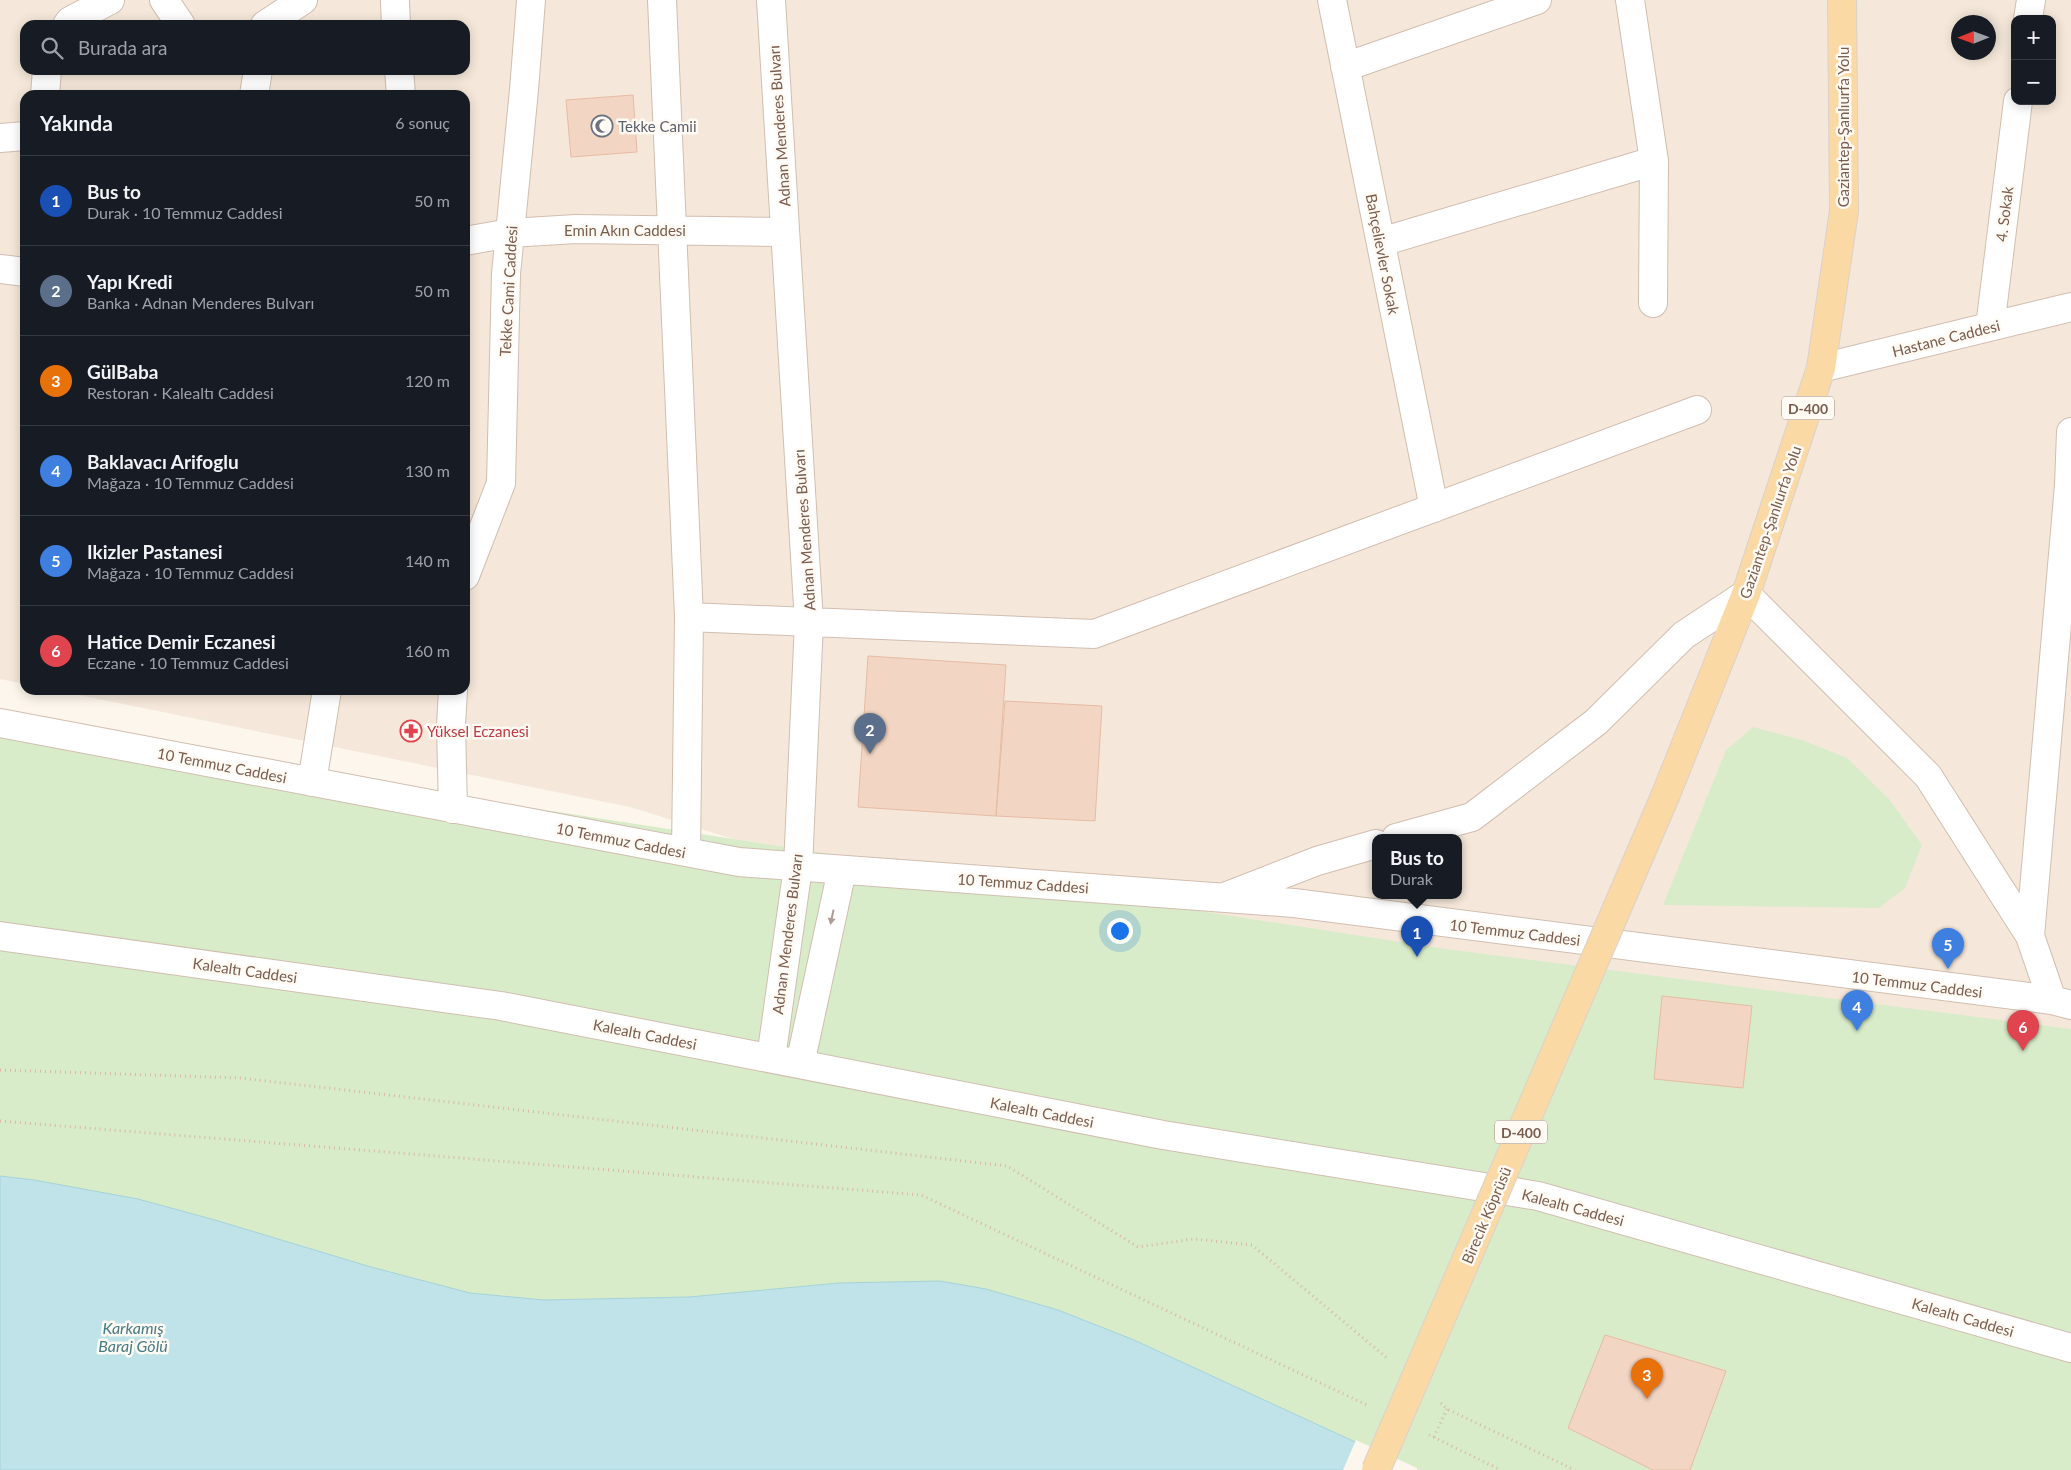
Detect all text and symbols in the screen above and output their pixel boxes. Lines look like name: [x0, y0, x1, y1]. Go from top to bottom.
north arrow: [1951, 15, 1996, 60]
map controls: [2011, 15, 2056, 105]
button: +: [2011, 15, 2056, 60]
search box: [20, 20, 470, 75]
icon: search: [38, 34, 66, 62]
text: Burada ara: [78, 36, 167, 59]
street label: Adnan Menderes Bulvarı: [764, 45, 794, 207]
street label: Gaziantep-Şanlıurfa Yolu: [1834, 47, 1852, 207]
button: −: [2011, 60, 2056, 105]
text: Yakında: [40, 110, 113, 135]
text: 6 sonuç: [395, 113, 450, 132]
mosque icon: Tekke Camii: [590, 114, 614, 138]
place label: Tekke Camii: [618, 117, 697, 135]
text: Bus to: [87, 180, 141, 203]
street label: 4. Sokak: [1992, 185, 2016, 243]
text: 1: [51, 191, 61, 210]
text: 50 m: [414, 191, 450, 210]
street label: Bahçelievler Sokak: [1362, 192, 1404, 316]
text: Durak · 10 Temmuz Caddesi: [87, 203, 283, 222]
street label: Emin Akın Caddesi: [564, 221, 686, 239]
street label: Tekke Cami Caddesi: [496, 225, 520, 357]
text: Yapı Kredi: [87, 270, 173, 293]
text: 2: [51, 281, 61, 300]
text: 50 m: [414, 281, 450, 300]
text: Banka · Adnan Menderes Bulvarı: [87, 293, 314, 312]
street label: Hastane Caddesi: [1890, 316, 2002, 360]
text: GülBaba: [87, 360, 158, 383]
text: 3: [51, 371, 61, 390]
text: 120 m: [405, 371, 450, 390]
text: Restoran · Kalealtı Caddesi: [87, 383, 274, 402]
road number: D-400: [1782, 396, 1834, 419]
street label: Gaziantep-Şanlıurfa Yolu: [1735, 443, 1805, 601]
street label: Adnan Menderes Bulvarı: [789, 449, 819, 611]
text: Baklavacı Arifoglu: [87, 450, 239, 473]
text: 4: [51, 461, 61, 480]
text: 130 m: [405, 461, 450, 480]
text: Mağaza · 10 Temmuz Caddesi: [87, 473, 294, 492]
text: Ikizler Pastanesi: [87, 540, 223, 563]
text: 5: [51, 551, 61, 570]
text: 140 m: [405, 551, 450, 570]
text: Mağaza · 10 Temmuz Caddesi: [87, 563, 294, 582]
text: Hatice Demir Eczanesi: [87, 630, 276, 653]
text: 6: [51, 641, 61, 660]
text: 160 m: [405, 641, 450, 660]
text: Eczane · 10 Temmuz Caddesi: [87, 653, 289, 672]
pin: 2: [854, 713, 886, 754]
pharmacy icon: Yüksel Eczanesi: [399, 719, 423, 743]
place label: Yüksel Eczanesi: [427, 722, 529, 740]
street label: 10 Temmuz Caddesi: [156, 744, 288, 786]
street label: 10 Temmuz Caddesi: [555, 819, 687, 861]
popup: [1372, 834, 1462, 899]
text: Bus to: [1390, 846, 1444, 869]
street label: Adnan Menderes Bulvarı: [768, 853, 806, 1015]
street label: 10 Temmuz Caddesi: [957, 869, 1089, 897]
text: Durak: [1390, 869, 1433, 888]
one-way arrow: [828, 910, 836, 925]
street label: 10 Temmuz Caddesi: [1449, 915, 1581, 949]
pin: 1: [1401, 916, 1433, 957]
your location: [1107, 918, 1133, 944]
pin: 5: [1932, 928, 1964, 969]
street label: Kalealtı Caddesi: [192, 954, 298, 986]
street label: 10 Temmuz Caddesi: [1851, 967, 1983, 1001]
pin: 4: [1841, 990, 1873, 1031]
pin: 6: [2007, 1010, 2039, 1051]
street label: Kalealtı Caddesi: [592, 1015, 698, 1053]
street label: Kalealtı Caddesi: [989, 1093, 1095, 1131]
road number: D-400: [1495, 1120, 1547, 1144]
street label: Birecik Köprüsü: [1458, 1164, 1514, 1266]
street label: Kalealtı Caddesi: [1520, 1185, 1626, 1229]
street label: Kalealtı Caddesi: [1910, 1294, 2016, 1340]
water label: Karkamış Baraj Gölü: [98, 1318, 168, 1355]
pin: 3: [1631, 1358, 1663, 1399]

